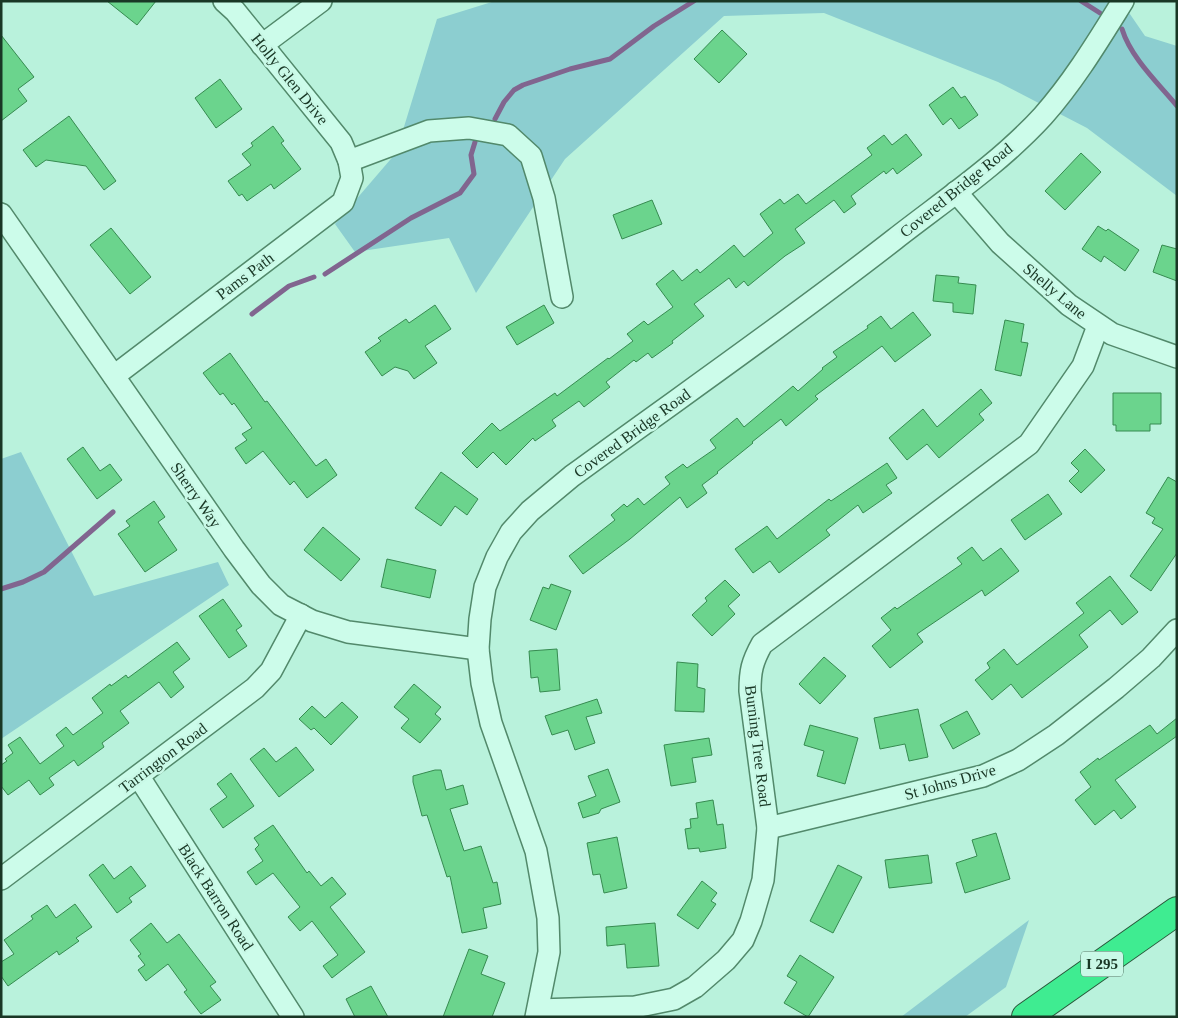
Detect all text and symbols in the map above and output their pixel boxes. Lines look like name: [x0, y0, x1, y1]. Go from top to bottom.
street label: Holly Glen Drive: [247, 30, 332, 128]
street label: Covered Bridge Road: [896, 139, 1016, 241]
street label: Pams Path: [213, 249, 277, 303]
street label: Shelly Lane: [1019, 260, 1090, 323]
street label: Covered Bridge Road: [571, 385, 694, 482]
street label: Sherry Way: [167, 459, 225, 531]
street label: Burning Tree Road: [741, 684, 774, 808]
street label: Tarrington Road: [116, 720, 211, 797]
street label: St Johns Drive: [902, 761, 998, 803]
street label: Black Barron Road: [175, 841, 257, 953]
road number: I 295: [1081, 952, 1123, 976]

